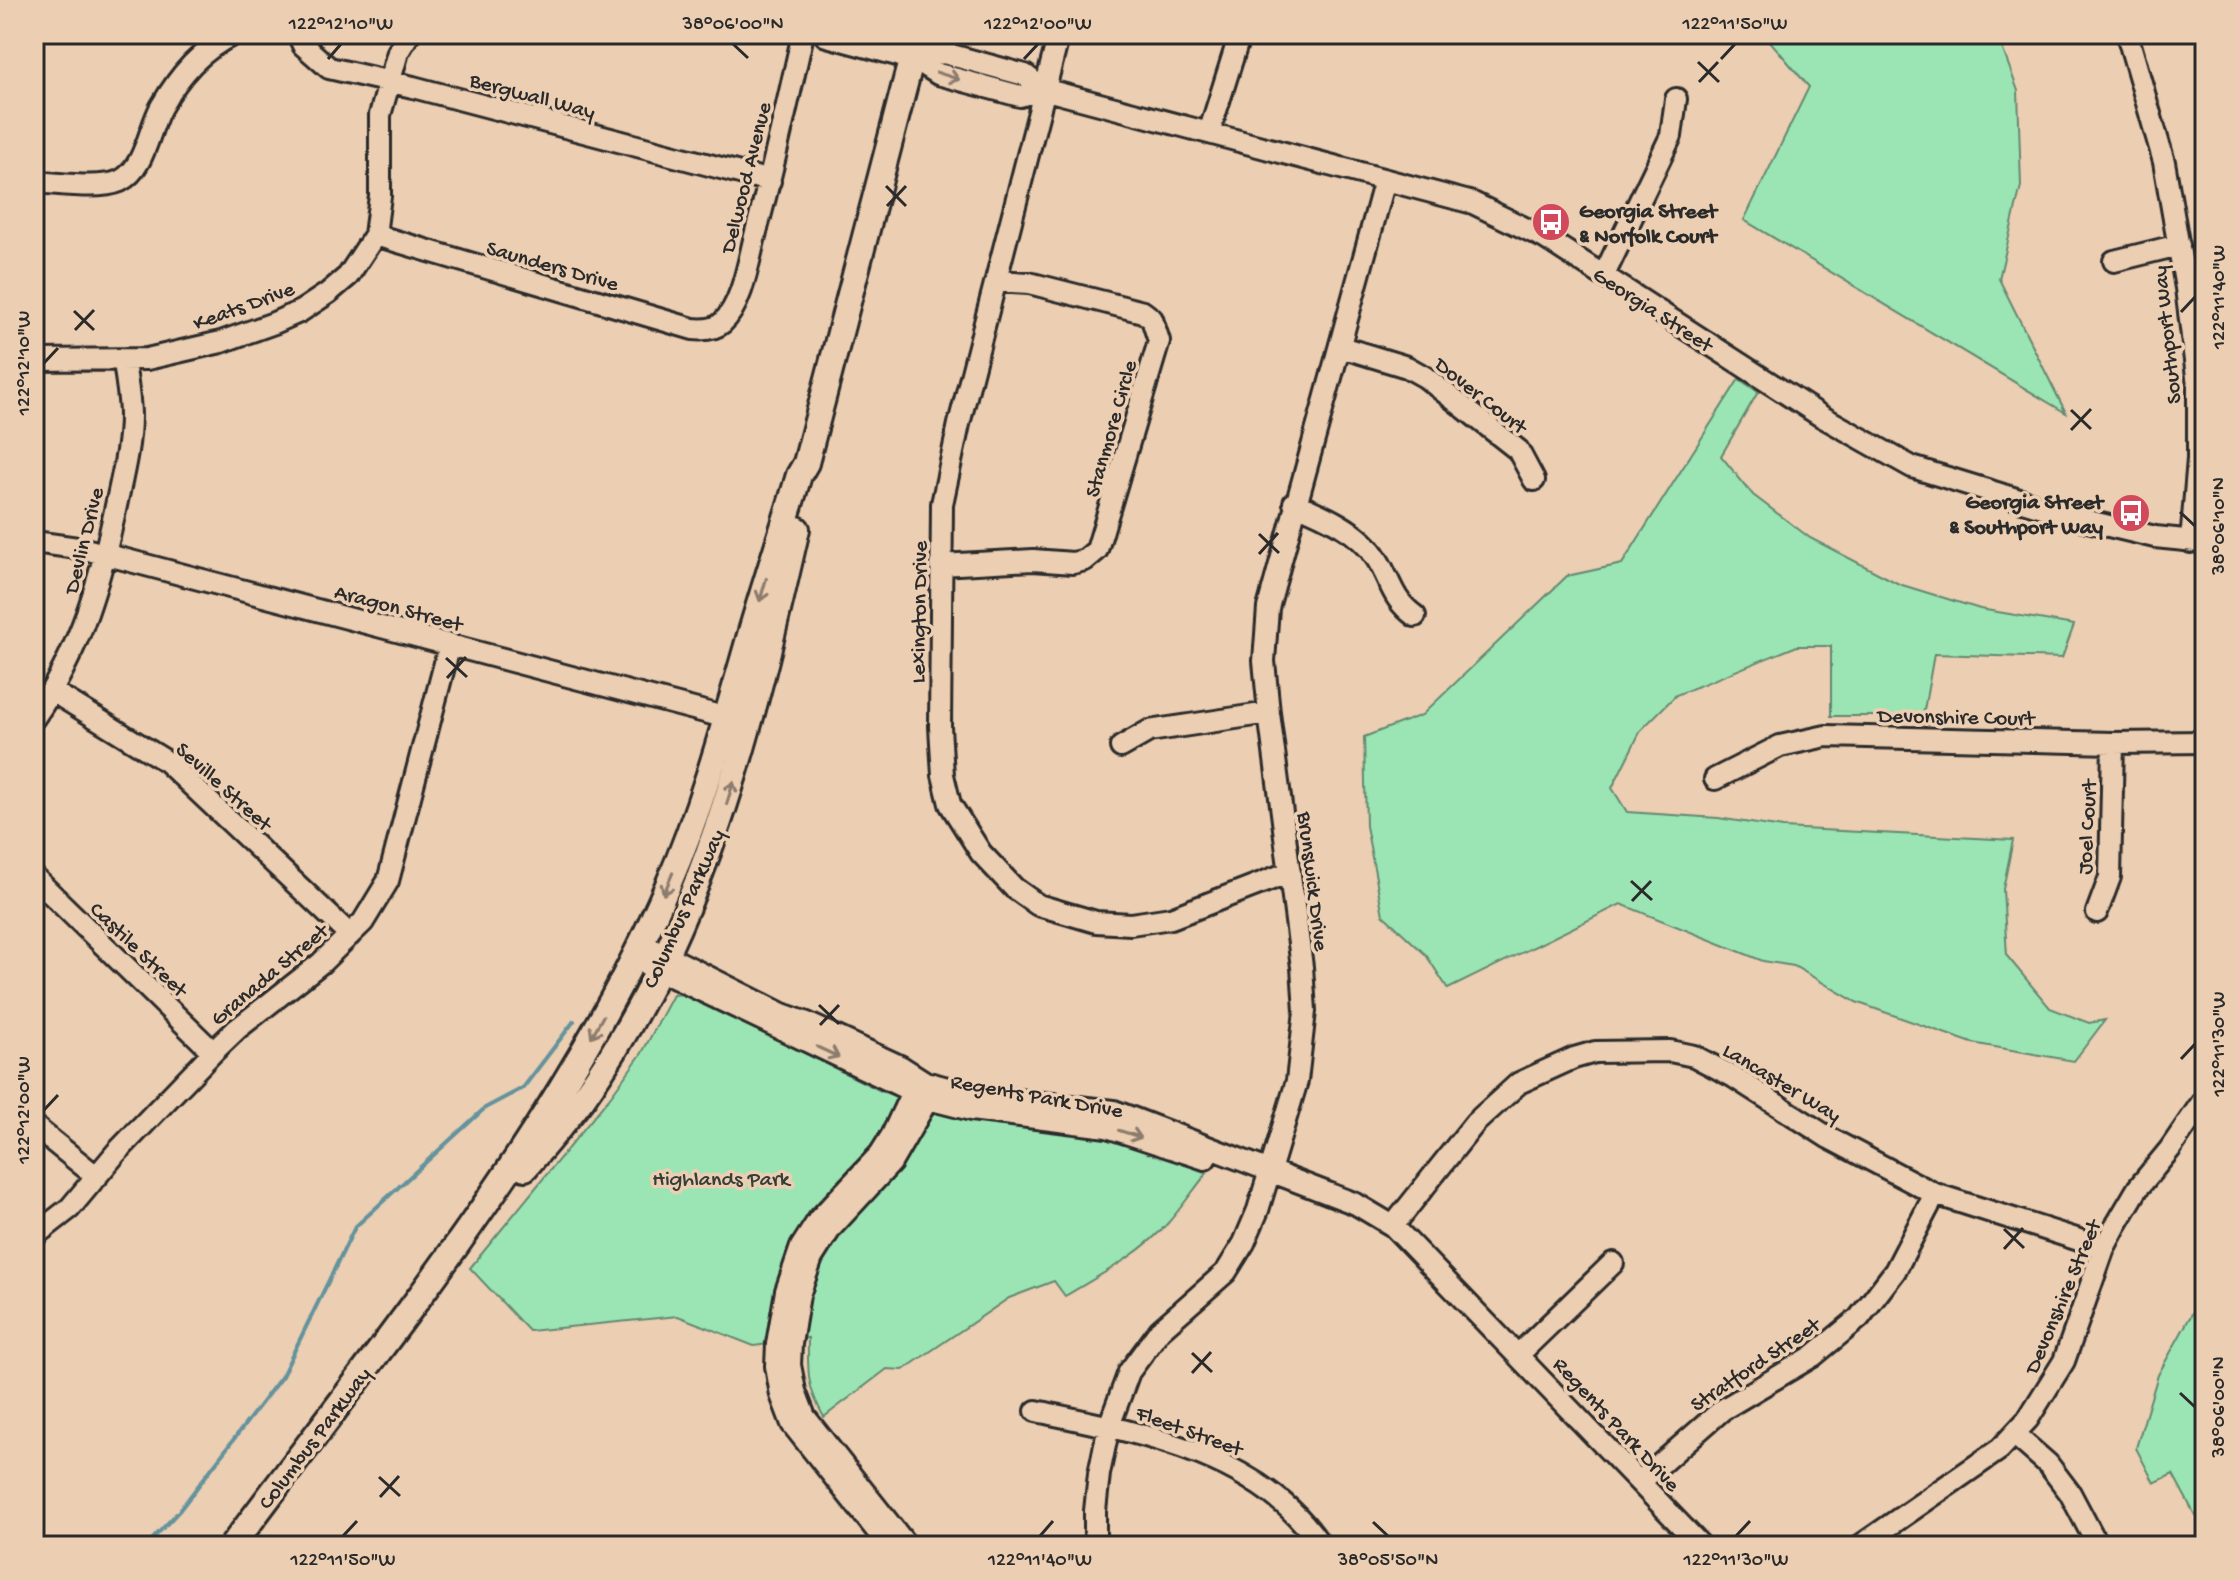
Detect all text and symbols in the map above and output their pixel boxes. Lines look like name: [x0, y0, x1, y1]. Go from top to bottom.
text: 122°12'10"W: [288, 14, 393, 37]
text: 38°06'00"N: [682, 14, 784, 37]
text: 122°12'00"W: [983, 14, 1092, 37]
text: 122°11'50"W: [1681, 14, 1788, 37]
street label: Bergwall Way: [465, 68, 598, 127]
one-way arrow: [935, 69, 961, 84]
street label: Delwood Avenue: [716, 99, 779, 258]
place label: Georgia Street & Norfolk Court: [1579, 200, 1719, 251]
bus stop icon: Georgia Street & Norfolk Court: [1530, 201, 1572, 243]
street label: Saunders Drive: [483, 237, 622, 299]
text: 122°11'40"W: [2209, 245, 2232, 350]
street label: Georgia Street: [1587, 263, 1718, 361]
street label: Southport Way: [2149, 264, 2189, 405]
street label: Keats Drive: [190, 277, 299, 338]
text: 122°12'10"W: [14, 311, 37, 416]
street label: Dover Court: [1427, 352, 1533, 443]
street label: Stanmore Circle: [1081, 357, 1145, 501]
text: 38°06'10"N: [2209, 477, 2232, 576]
street label: Devlin Drive: [60, 484, 112, 599]
place label: Georgia Street & Southport Way: [1949, 491, 2105, 542]
bus stop icon: Georgia Street & Southport Way: [2110, 492, 2152, 534]
street label: Lexington Drive: [907, 540, 935, 684]
one-way arrow: [755, 577, 770, 603]
street label: Aragon Street: [331, 580, 467, 640]
street label: Devonshire Court: [1875, 705, 2037, 733]
street label: Seville Street: [169, 738, 277, 839]
street label: Joel Court: [2074, 777, 2105, 875]
one-way arrow: [723, 781, 738, 807]
street label: Brunswick Drive: [1289, 809, 1333, 953]
street label: Columbus Parkway: [639, 826, 732, 993]
one-way arrow: [659, 871, 674, 896]
street label: Castile Street: [83, 898, 193, 1005]
street label: Granada Street: [206, 918, 336, 1033]
text: 122°11'30"W: [2209, 992, 2232, 1097]
one-way arrow: [589, 1015, 605, 1038]
street label: Lancaster Way: [1717, 1039, 1845, 1130]
one-way arrow: [816, 1045, 840, 1060]
text: 122°12'00"W: [14, 1056, 37, 1165]
street label: Regents Park Drive: [948, 1070, 1125, 1126]
one-way arrow: [1117, 1128, 1142, 1143]
park label: Highlands Park: [652, 1168, 792, 1194]
street label: Devonshire Street: [2020, 1215, 2110, 1380]
street label: Stratford Street: [1686, 1312, 1828, 1419]
street label: Regents Park Drive: [1546, 1353, 1685, 1499]
text: 38°06'00"N: [2209, 1357, 2232, 1459]
street label: Columbus Parkway: [254, 1363, 378, 1516]
street label: Fleet Street: [1131, 1401, 1247, 1465]
text: 122°11'50"W: [289, 1550, 396, 1573]
text: 122°11'40"W: [987, 1550, 1092, 1573]
text: 38°05'50"N: [1337, 1550, 1438, 1573]
text: 122°11'30"W: [1683, 1550, 1788, 1573]

